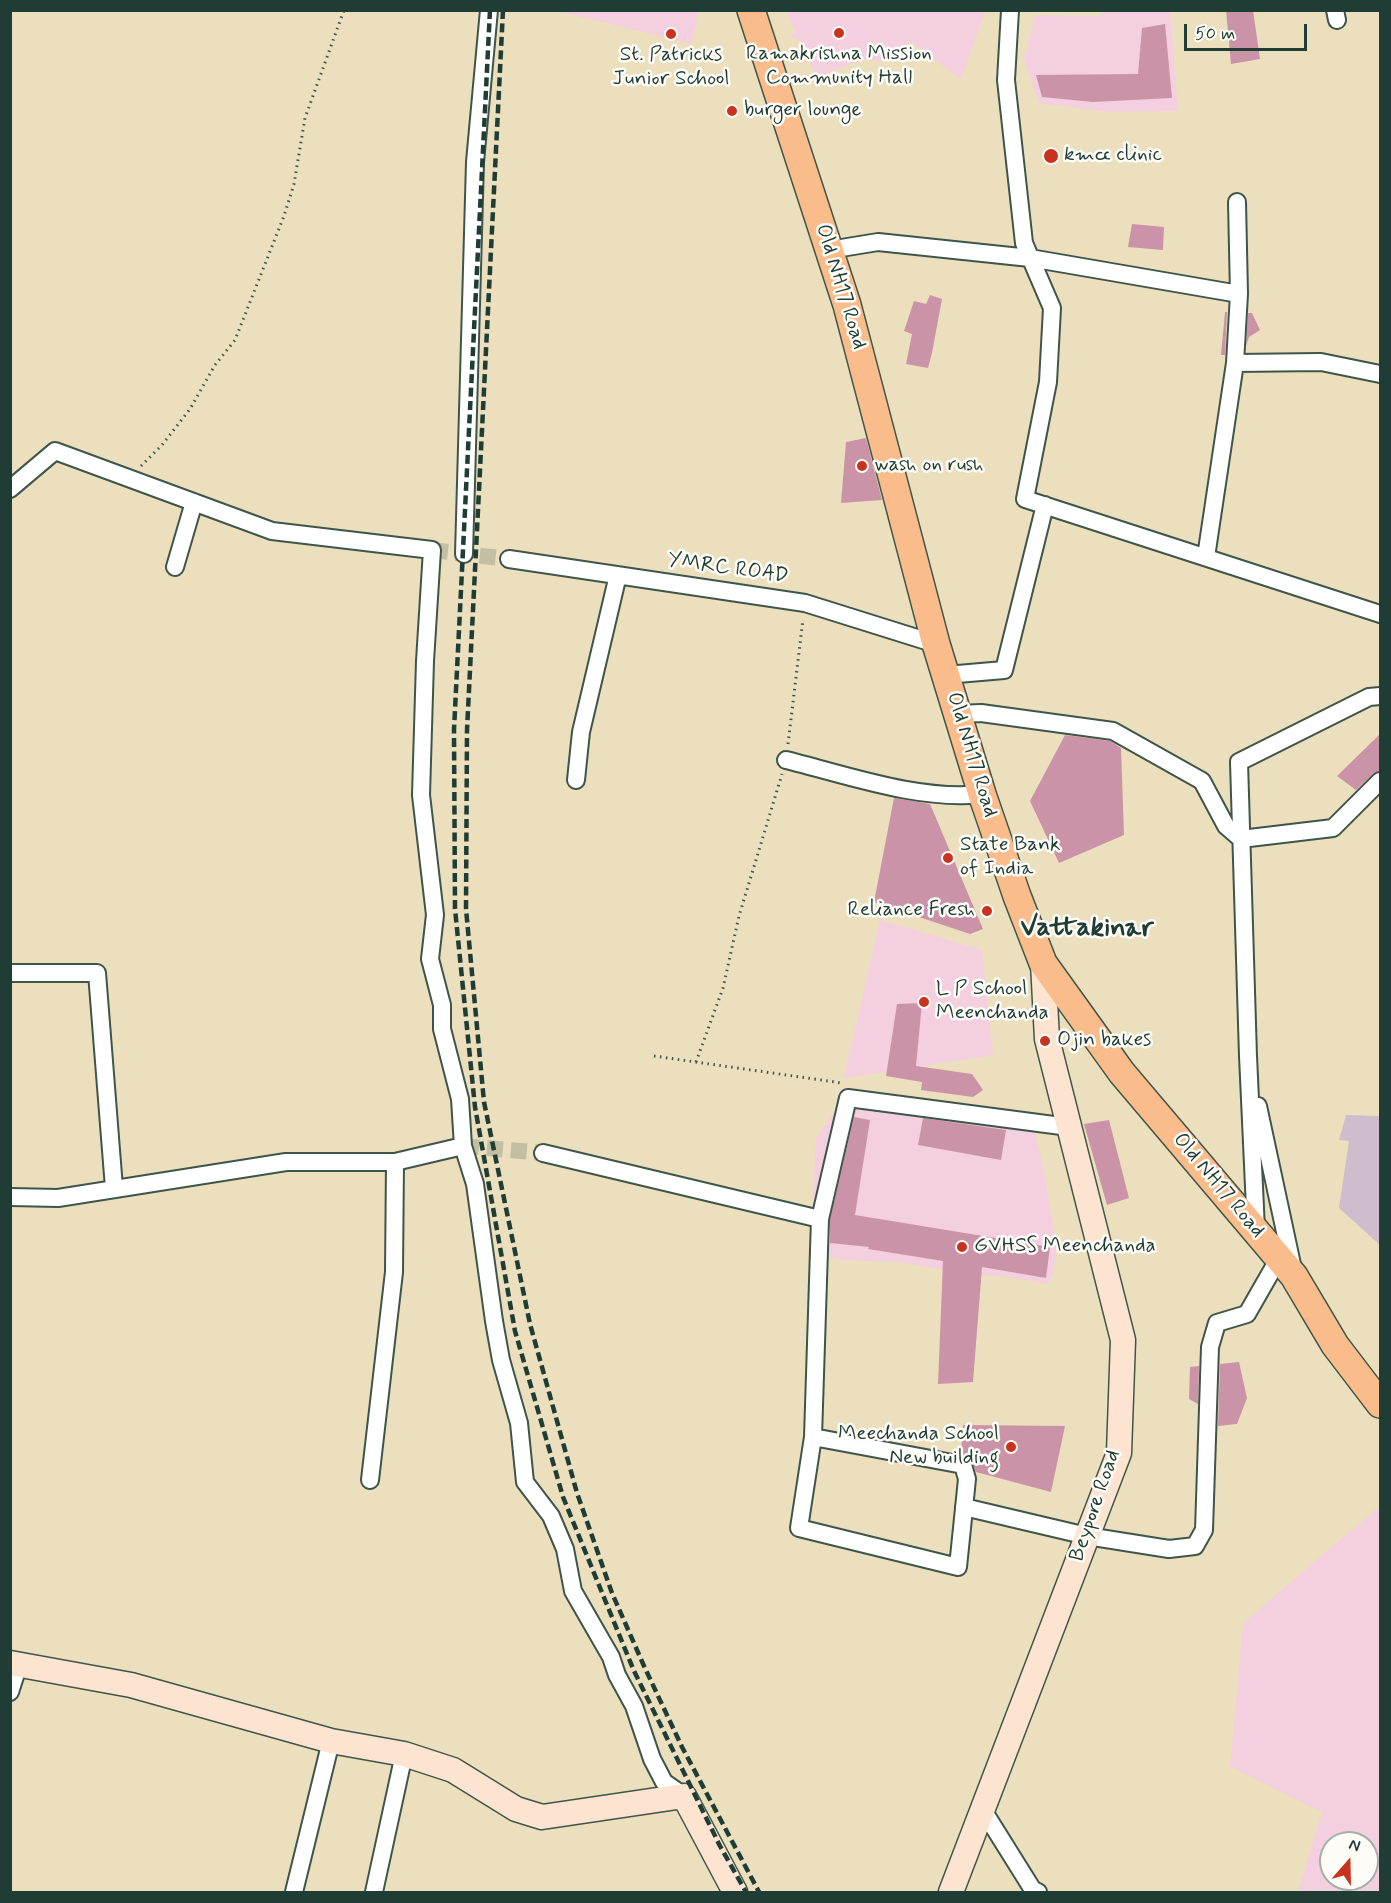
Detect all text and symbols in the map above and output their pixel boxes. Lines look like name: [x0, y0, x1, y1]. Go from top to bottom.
scale bar: [1187, 12, 1310, 50]
text: 50 m: [1195, 22, 1235, 46]
marker: Ramakrishna Mission Community Hall: [832, 26, 846, 40]
marker: St. Patricks Junior School: [664, 27, 678, 41]
place label: Ramakrishna Mission Community Hall: [746, 42, 932, 92]
place label: St. Patricks Junior School: [613, 43, 729, 93]
place label: burger lounge: [744, 98, 861, 124]
marker: burger lounge: [725, 104, 739, 118]
place label: kmcc clinic: [1064, 143, 1162, 169]
marker: kmcc clinic: [1042, 147, 1060, 165]
street label: Old NH17 Road: [809, 221, 871, 353]
place label: wash on rush: [874, 453, 984, 479]
marker: wash on rush: [855, 459, 869, 473]
street label: YMRC ROAD: [666, 548, 790, 590]
street label: Old NH17 Road: [940, 689, 1002, 821]
place label: State Bank of India: [960, 833, 1060, 883]
marker: State Bank of India: [941, 851, 955, 865]
place label: Reliance Fresh: [848, 898, 975, 924]
marker: Reliance Fresh: [980, 904, 994, 918]
district label: Vattakinar: [1020, 913, 1154, 945]
place label: L P School Meenchanda: [936, 977, 1049, 1027]
marker: L P School Meenchanda: [917, 995, 931, 1009]
place label: Ojin bakes: [1057, 1028, 1151, 1054]
marker: Ojin bakes: [1038, 1034, 1052, 1048]
street label: Old NH17 Road: [1167, 1128, 1269, 1244]
place label: GVHSS Meenchanda: [974, 1234, 1156, 1260]
marker: GVHSS Meenchanda: [955, 1240, 969, 1254]
place label: Meechanda School New building: [838, 1422, 999, 1472]
marker: Meechanda School New building: [1004, 1440, 1018, 1454]
street label: Beypore Road: [1065, 1447, 1127, 1565]
north arrow: [1319, 1831, 1379, 1891]
text: N: [1346, 1834, 1363, 1857]

